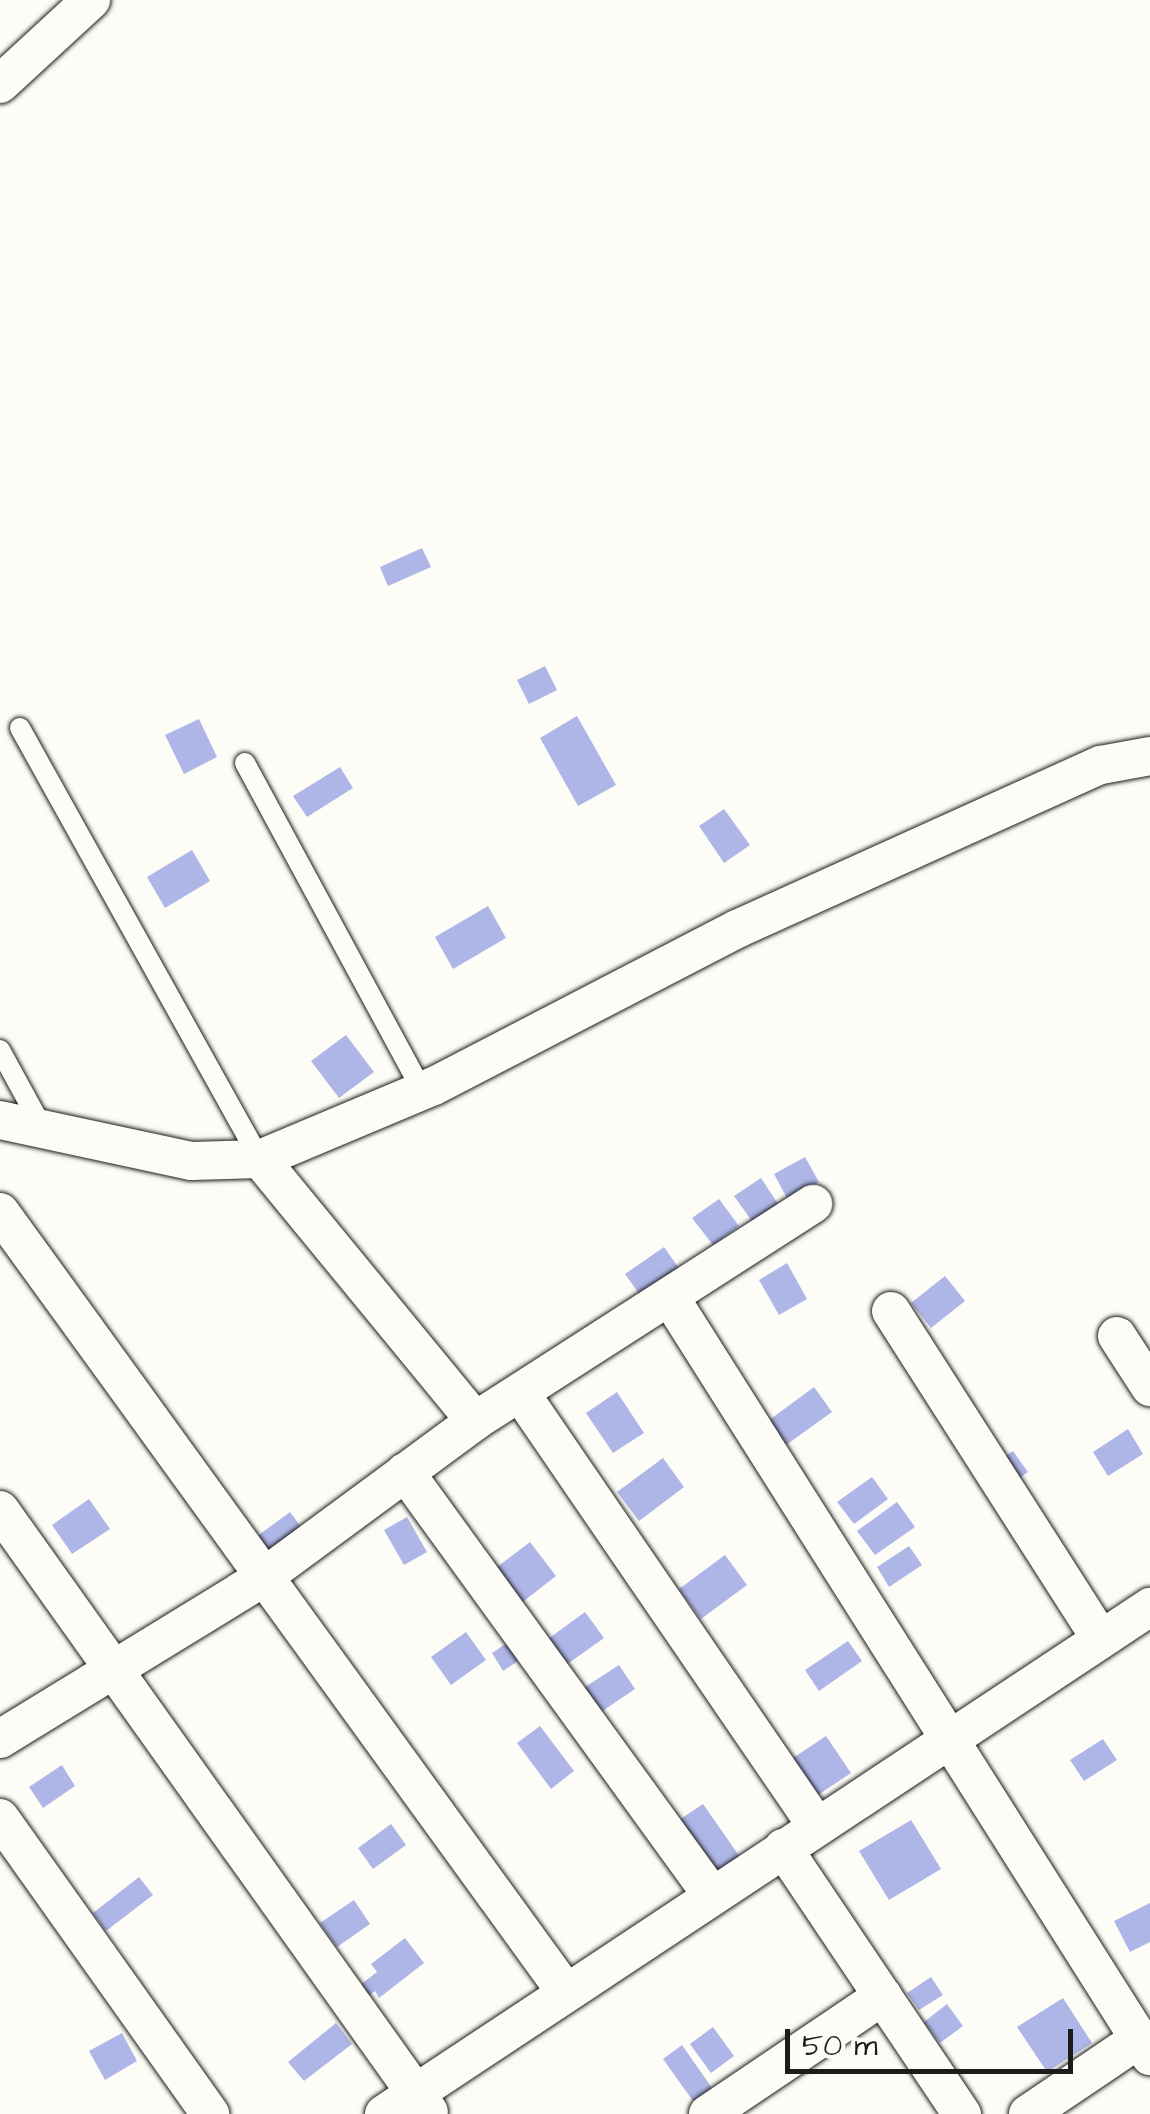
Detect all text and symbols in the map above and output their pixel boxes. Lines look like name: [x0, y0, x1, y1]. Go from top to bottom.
scale bar: [790, 2009, 1078, 2071]
text: 50 m: [802, 2025, 878, 2067]

